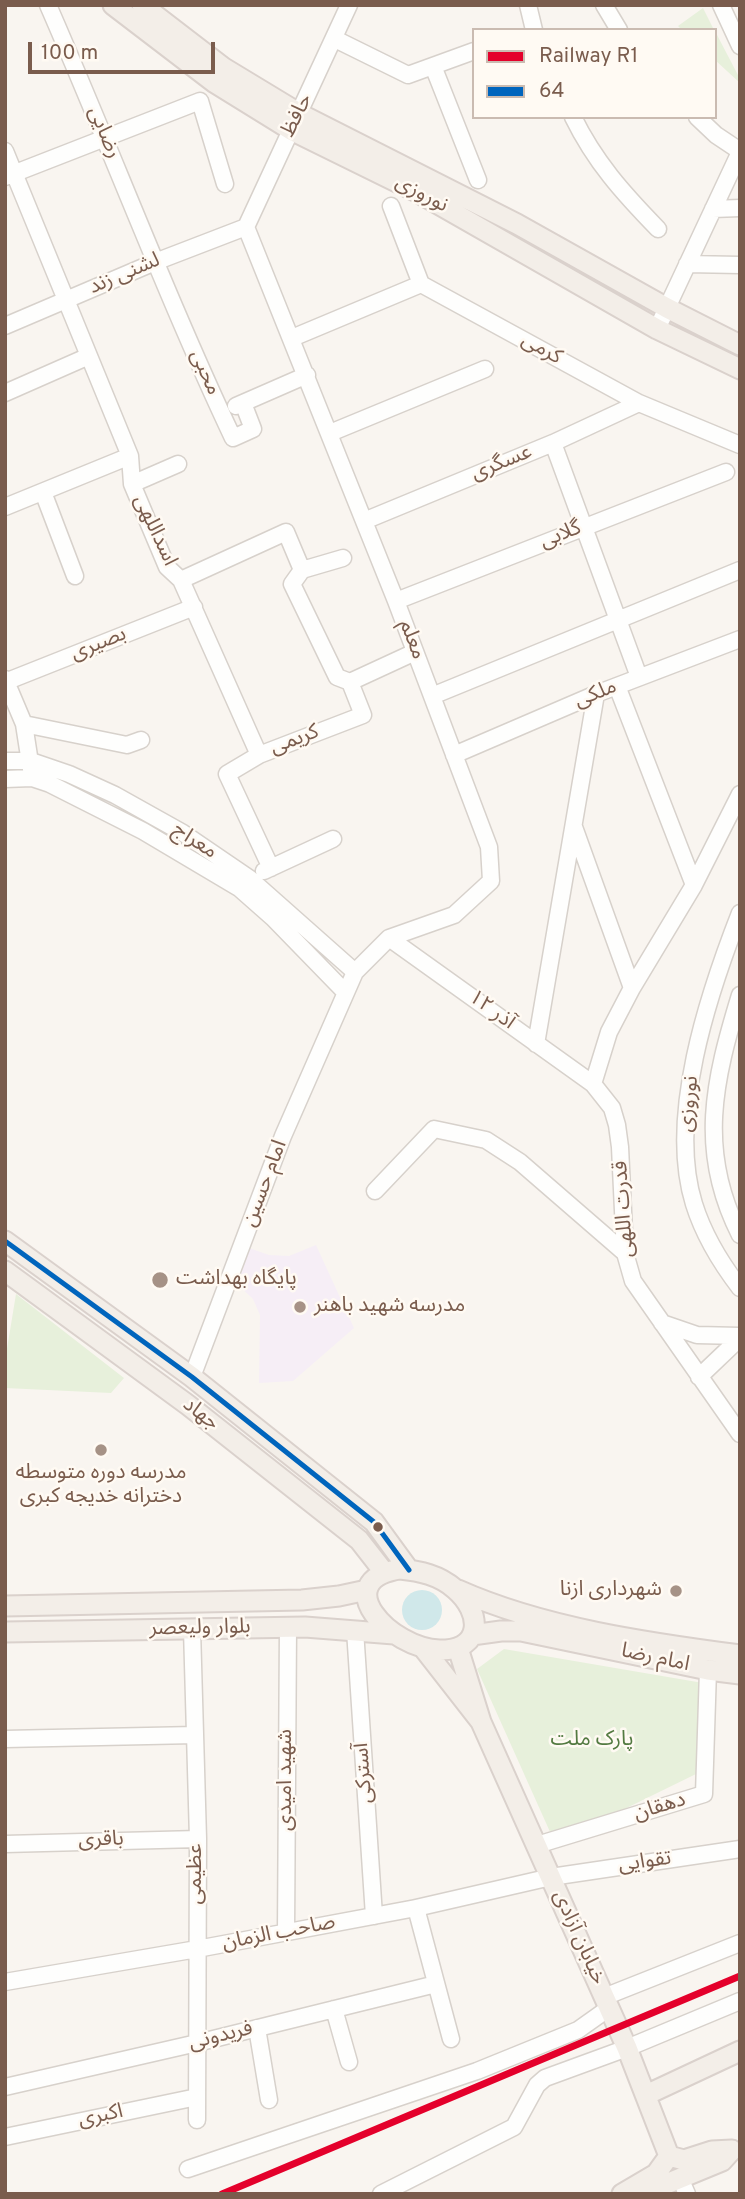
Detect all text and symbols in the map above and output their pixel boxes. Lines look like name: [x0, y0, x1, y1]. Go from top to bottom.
scale bar: [32, 28, 219, 72]
legend: [472, 28, 717, 119]
text: 100 m: [41, 40, 98, 67]
text: Railway R1: [539, 43, 638, 70]
text: 64: [539, 78, 565, 105]
street label: حافظ: [276, 90, 320, 142]
street label: رضایی: [81, 103, 125, 163]
street label: نوروزی: [390, 171, 452, 219]
street label: لشنی زند: [86, 249, 164, 301]
street label: کرمی: [516, 329, 566, 371]
street label: محبی: [183, 346, 225, 400]
street label: عسگری: [468, 440, 536, 488]
street label: اسداللهی: [127, 491, 181, 571]
street label: گلابی: [537, 516, 585, 556]
street label: معلم: [392, 617, 430, 663]
street label: بصیری: [68, 623, 130, 667]
street label: ملکی: [571, 675, 621, 715]
street label: کریمی: [267, 720, 323, 762]
street label: معراج: [167, 818, 221, 866]
street label: ۱۲ آذر: [463, 986, 519, 1036]
street label: نوروزی: [675, 1075, 705, 1133]
street label: امام حسین: [238, 1137, 294, 1231]
street label: قدرت اللهی: [609, 1160, 641, 1258]
place label: پایگاه بهداشت: [176, 1267, 297, 1293]
marker: پایگاه بهداشت: [150, 1270, 170, 1290]
place label: مدرسه شهید باهنر: [314, 1294, 465, 1320]
marker: مدرسه شهید باهنر: [292, 1299, 308, 1315]
street label: جهاد: [177, 1393, 223, 1437]
marker: مدرسه دوره متوسطه دخترانه خدیجه کبری: [93, 1442, 109, 1458]
place label: مدرسه دوره متوسطه دخترانه خدیجه کبری: [16, 1461, 186, 1511]
unlabelled marker: [371, 1520, 385, 1534]
place label: شهرداری ازنا: [560, 1578, 662, 1604]
marker: شهرداری ازنا: [668, 1583, 684, 1599]
street label: بلوار ولیعصر: [149, 1616, 251, 1642]
street label: امام رضا: [618, 1639, 692, 1679]
park label: پارک ملت: [551, 1728, 633, 1754]
street label: شهید امیدی: [274, 1729, 300, 1831]
street label: آسترکی: [350, 1742, 380, 1804]
street label: دهقان: [631, 1788, 689, 1828]
street label: باقری: [78, 1828, 124, 1854]
street label: عظیمی: [184, 1844, 210, 1904]
street label: تقوایی: [617, 1847, 673, 1879]
street label: خیابان آزادی: [546, 1887, 610, 1989]
street label: صاحب الزمان: [220, 1911, 338, 1957]
street label: فریدونی: [186, 2017, 256, 2057]
street label: اکبری: [76, 2100, 126, 2134]

